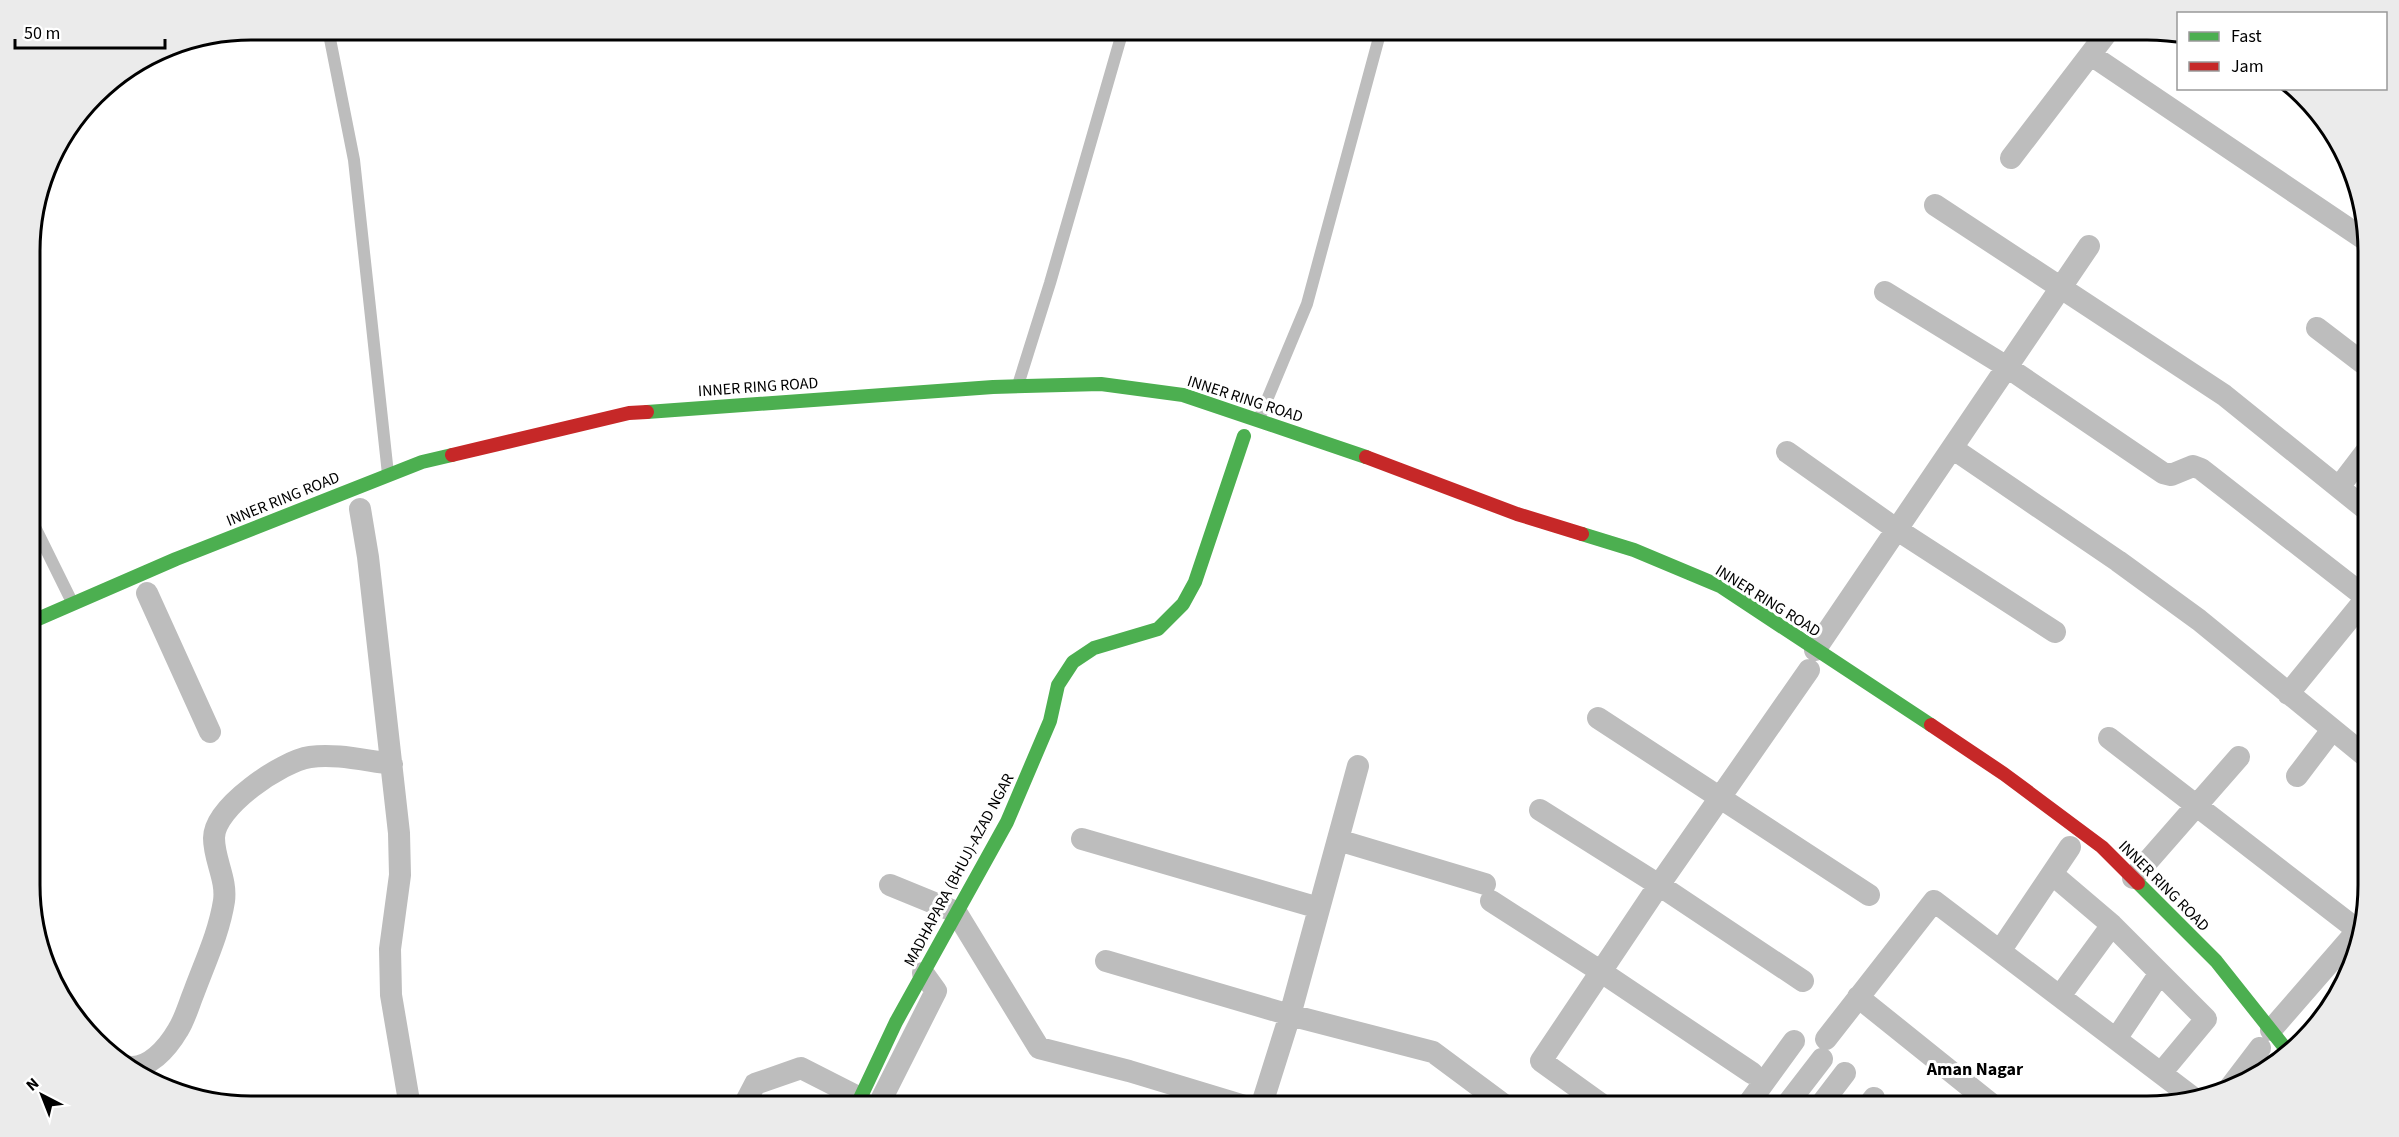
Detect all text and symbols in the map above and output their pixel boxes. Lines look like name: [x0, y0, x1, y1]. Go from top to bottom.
scale bar: [15, 12, 165, 50]
legend: [2177, 12, 2387, 90]
text: 50 m: [24, 21, 60, 46]
text: Fast: [2231, 24, 2262, 49]
text: Jam: [2231, 54, 2264, 79]
street label: INNER RING ROAD: [1184, 370, 1306, 428]
street label: INNER RING ROAD: [697, 372, 819, 402]
street label: INNER RING ROAD: [223, 466, 343, 532]
street label: INNER RING ROAD: [1711, 560, 1825, 642]
street label: MADHAPARA (BHUJ)-AZAD NGAR: [899, 770, 1019, 970]
street label: INNER RING ROAD: [2114, 836, 2214, 936]
district label: Aman Nagar: [1926, 1057, 2024, 1082]
north arrow: [12, 1065, 72, 1125]
text: N: [21, 1073, 44, 1096]

